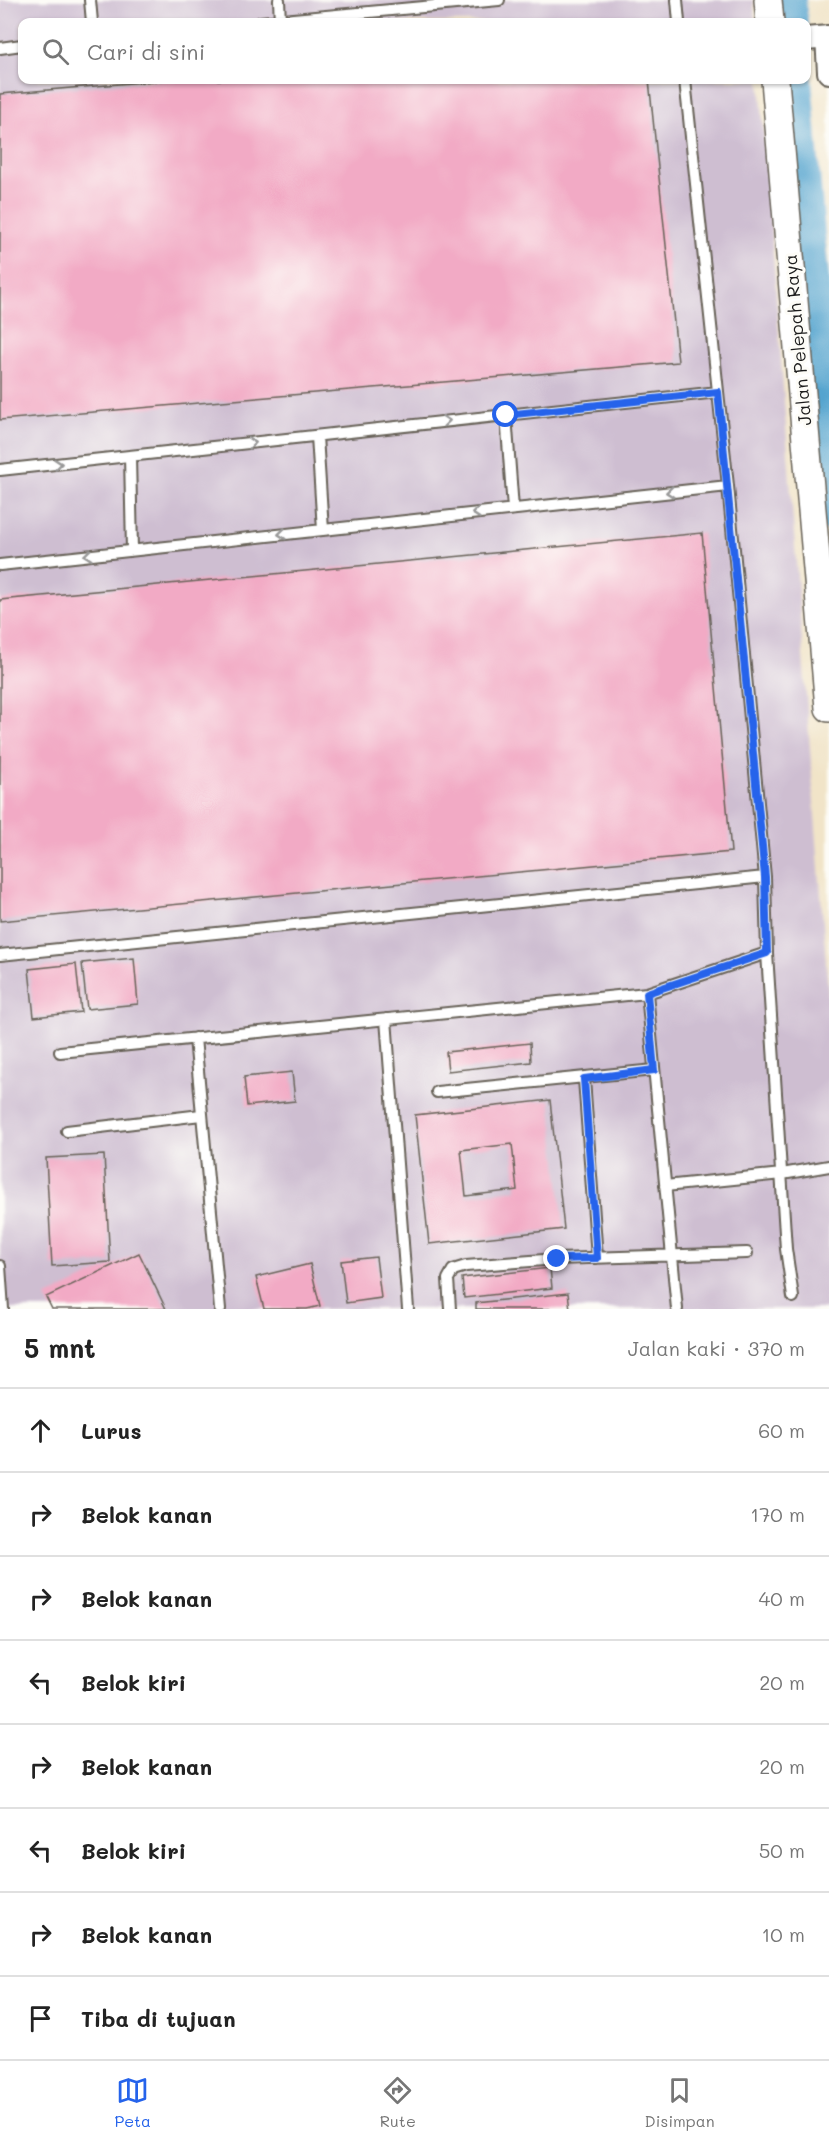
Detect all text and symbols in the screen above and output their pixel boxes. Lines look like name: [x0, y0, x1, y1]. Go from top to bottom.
search box: [18, 18, 811, 84]
icon: search: [39, 35, 72, 68]
text: Cari di sini: [87, 37, 205, 66]
street label: Jalan Pelepah Raya: [778, 253, 816, 427]
route start: [492, 401, 518, 427]
one-way arrow: [441, 416, 450, 428]
one-way arrow: [247, 437, 257, 450]
one-way arrow: [54, 458, 63, 471]
one-way arrow: [665, 485, 674, 498]
one-way arrow: [471, 506, 481, 519]
one-way arrow: [278, 527, 287, 540]
one-way arrow: [84, 548, 93, 561]
route end: [543, 1245, 569, 1271]
text: 5 mnt: [24, 1331, 96, 1365]
text: Jalan kaki · 370 m: [628, 1335, 805, 1361]
icon: ahead: [24, 1414, 57, 1447]
text: Lurus: [81, 1416, 142, 1445]
text: 60 m: [758, 1417, 805, 1443]
icon: right: [24, 1498, 57, 1531]
text: Belok kanan: [81, 1500, 212, 1529]
text: 170 m: [750, 1501, 805, 1527]
icon: right: [24, 1582, 57, 1615]
text: Belok kanan: [81, 1584, 212, 1613]
text: 40 m: [759, 1585, 805, 1611]
icon: left: [24, 1666, 57, 1699]
text: Belok kiri: [81, 1668, 186, 1697]
text: 20 m: [759, 1669, 805, 1695]
icon: right: [24, 1750, 57, 1783]
text: Belok kanan: [81, 1752, 212, 1781]
text: 20 m: [759, 1753, 805, 1779]
icon: left: [24, 1834, 57, 1867]
text: Belok kiri: [81, 1836, 186, 1865]
text: 50 m: [759, 1837, 805, 1863]
icon: right: [24, 1918, 57, 1951]
text: Belok kanan: [81, 1920, 212, 1949]
text: 10 m: [761, 1921, 805, 1947]
icon: arrive: [24, 2002, 57, 2035]
text: Tiba di tujuan: [81, 2004, 236, 2033]
tab: Peta: [114, 2074, 151, 2131]
tab: Rute: [380, 2074, 416, 2131]
tab: Disimpan: [645, 2074, 715, 2131]

